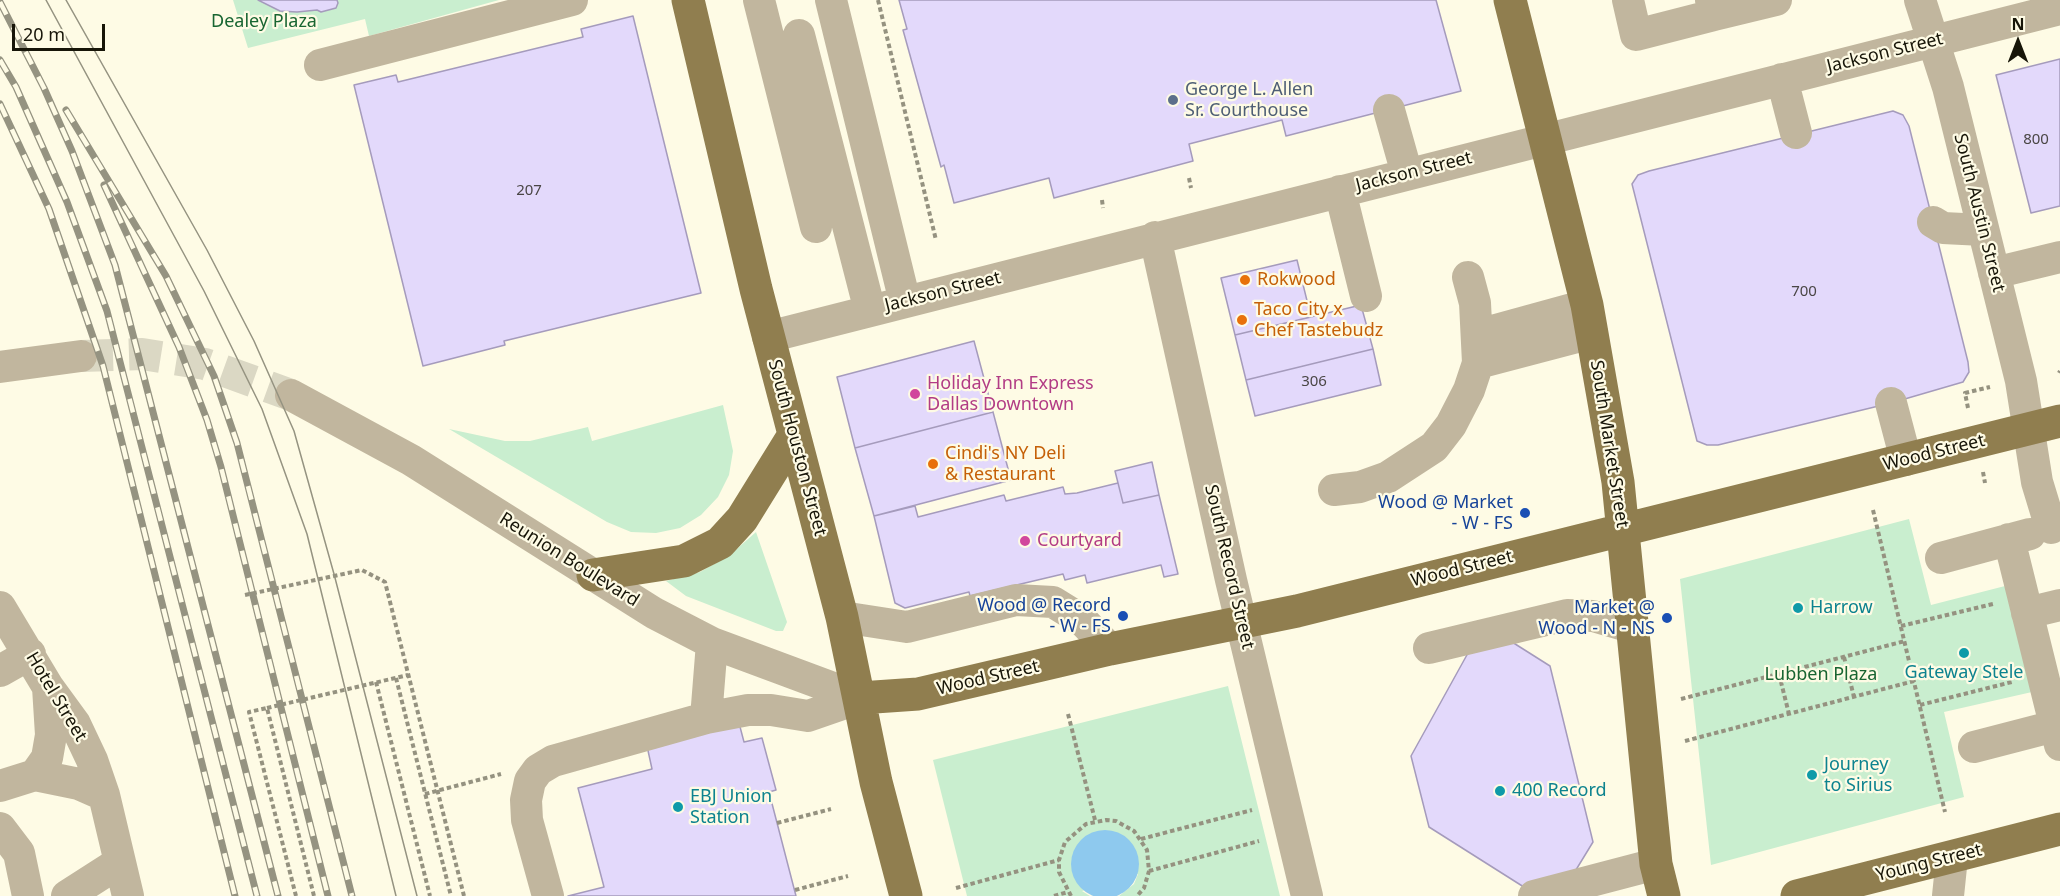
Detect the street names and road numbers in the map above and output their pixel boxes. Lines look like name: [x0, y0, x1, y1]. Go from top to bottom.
street label: Jackson Street: [1825, 28, 1945, 78]
street label: South Austin Street: [1949, 131, 2009, 295]
street label: Jackson Street: [1354, 147, 1474, 197]
street label: Jackson Street: [883, 267, 1003, 317]
street label: South Houston Street: [763, 357, 831, 539]
street label: South Market Street: [1585, 359, 1633, 529]
street label: Wood Street: [1881, 430, 1987, 476]
street label: South Record Street: [1200, 483, 1258, 651]
street label: Reunion Boulevard: [495, 508, 643, 612]
street label: Wood Street: [1409, 546, 1515, 592]
street label: Hotel Street: [21, 648, 91, 746]
street label: Wood Street: [935, 656, 1041, 700]
street label: Young Street: [1874, 839, 1984, 887]

